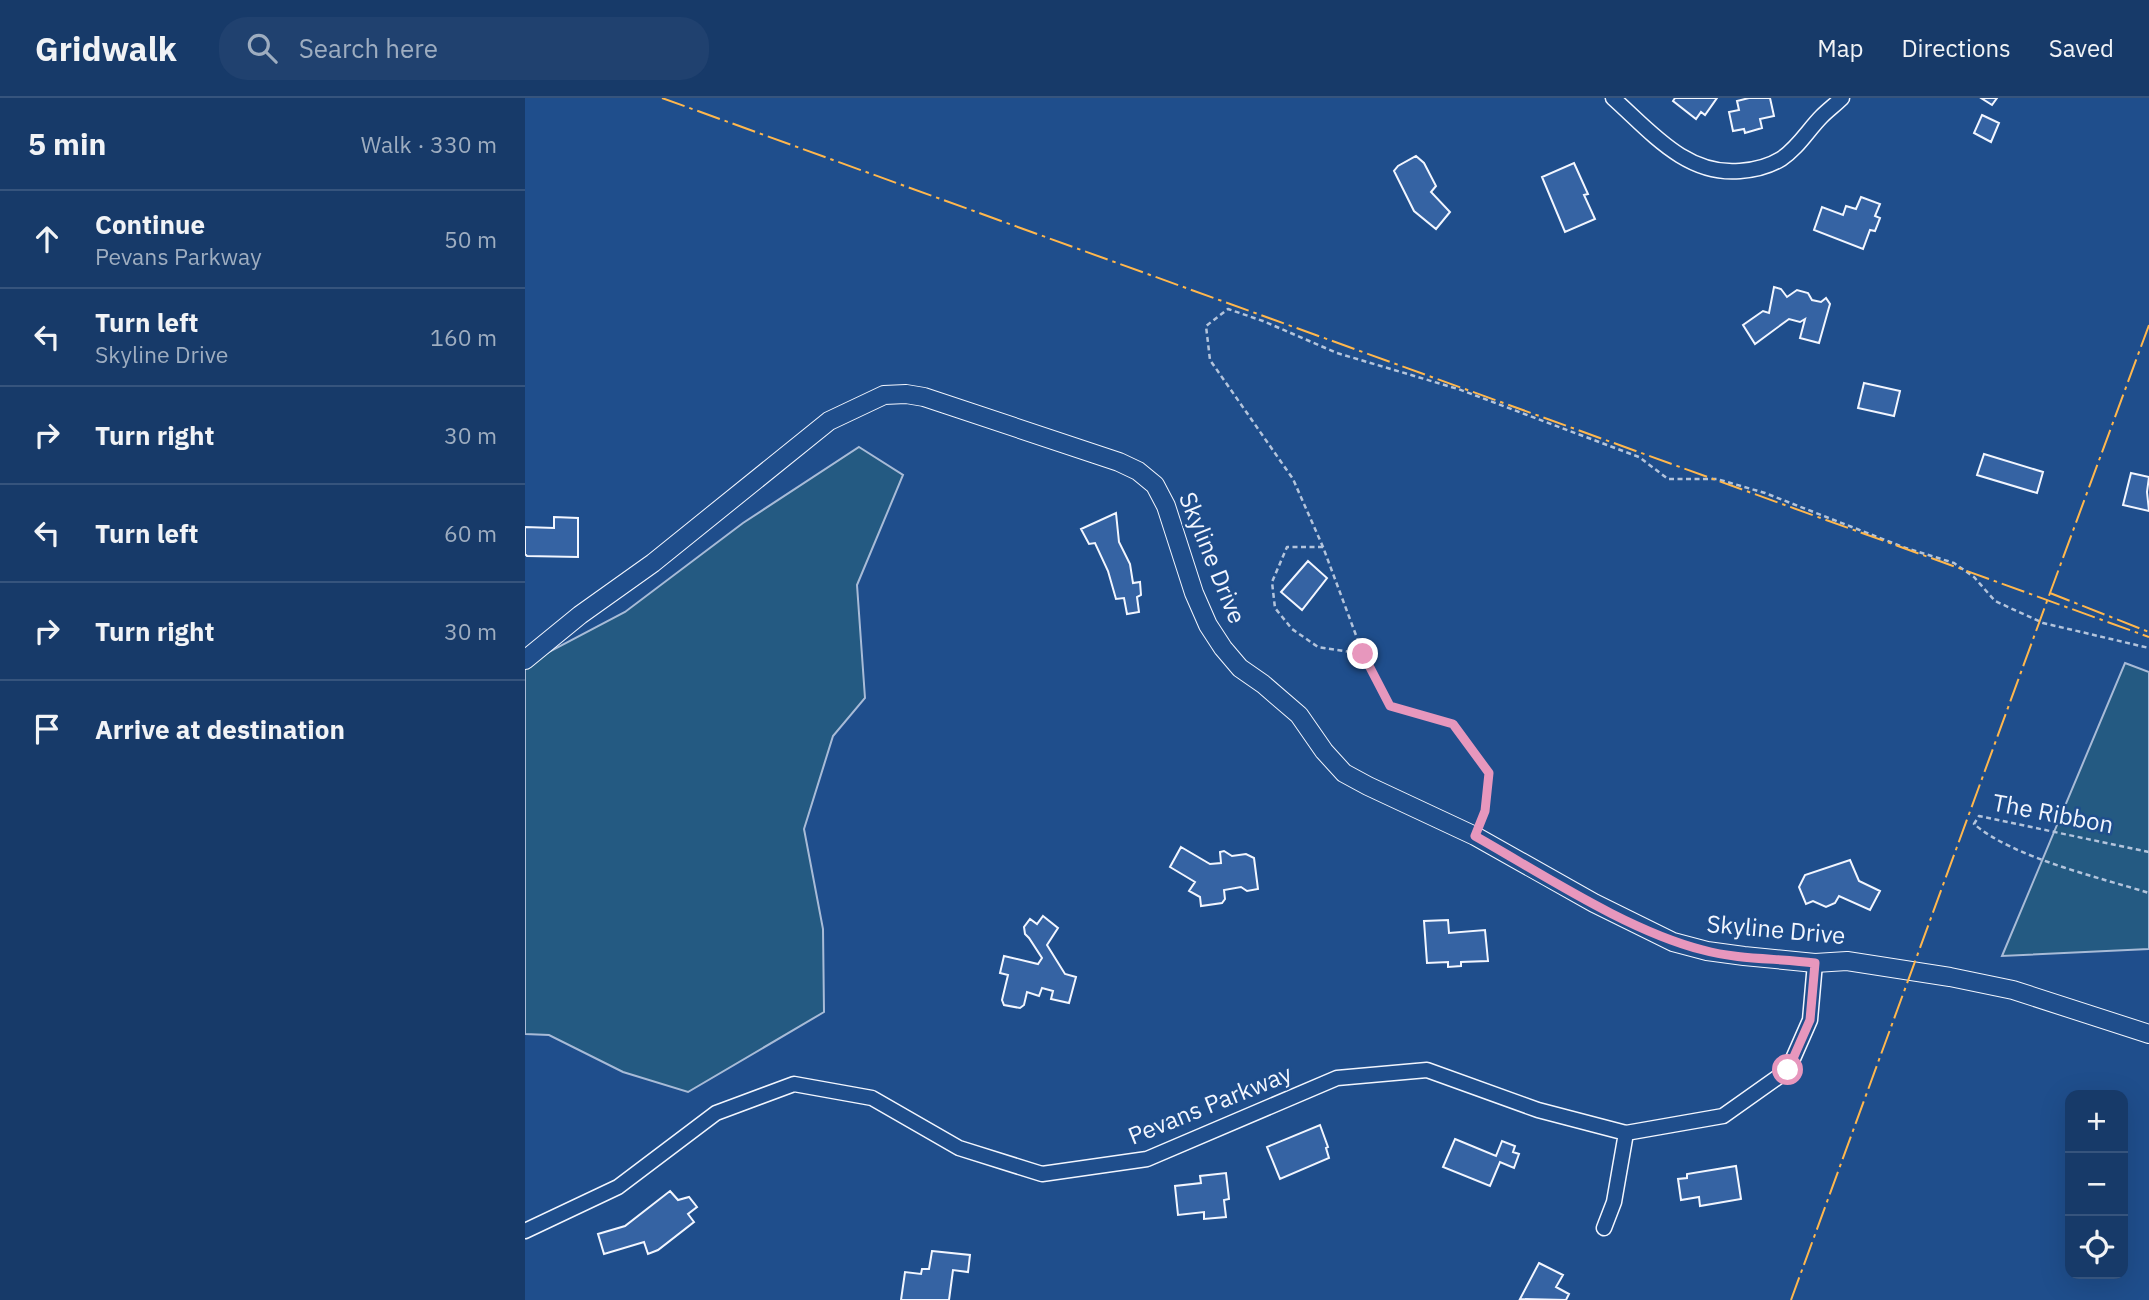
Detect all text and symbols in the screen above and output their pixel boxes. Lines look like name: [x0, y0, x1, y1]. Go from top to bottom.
search box: [219, 17, 709, 80]
text: Gridwalk: [35, 27, 177, 70]
icon: search: [243, 29, 281, 67]
text: Search here: [299, 31, 438, 65]
text: Map: [1817, 32, 1863, 64]
text: Directions: [1901, 32, 2011, 64]
text: Saved: [2049, 32, 2114, 64]
text: 5 min: [28, 124, 106, 163]
text: Walk · 330 m: [361, 129, 497, 159]
text: Continue: [95, 207, 205, 241]
icon: ahead: [28, 220, 66, 258]
text: 50 m: [444, 224, 497, 254]
text: Pevans Parkway: [95, 241, 262, 271]
text: Turn left: [95, 305, 198, 339]
icon: left: [28, 318, 66, 356]
text: 160 m: [430, 322, 497, 352]
text: Skyline Drive: [95, 339, 228, 369]
icon: right: [28, 416, 66, 454]
text: Turn right: [95, 418, 214, 452]
text: 30 m: [444, 420, 497, 450]
street label: Skyline Drive: [1172, 487, 1254, 628]
icon: left: [28, 514, 66, 552]
text: Turn left: [95, 516, 198, 550]
text: 60 m: [444, 518, 497, 548]
icon: right: [28, 612, 66, 650]
text: Turn right: [95, 614, 214, 648]
text: 30 m: [444, 616, 497, 646]
route end: [1347, 638, 1378, 669]
icon: arrive: [28, 710, 66, 748]
text: Arrive at destination: [95, 712, 345, 746]
street label: The Ribbon: [1990, 786, 2116, 840]
street label: Skyline Drive: [1705, 907, 1847, 951]
route start: [1772, 1054, 1803, 1085]
street label: Pevans Parkway: [1123, 1057, 1296, 1151]
map controls: [2065, 1090, 2128, 1279]
button: +: [2065, 1090, 2128, 1153]
button: −: [2065, 1153, 2128, 1216]
button: locate: [2065, 1216, 2128, 1279]

